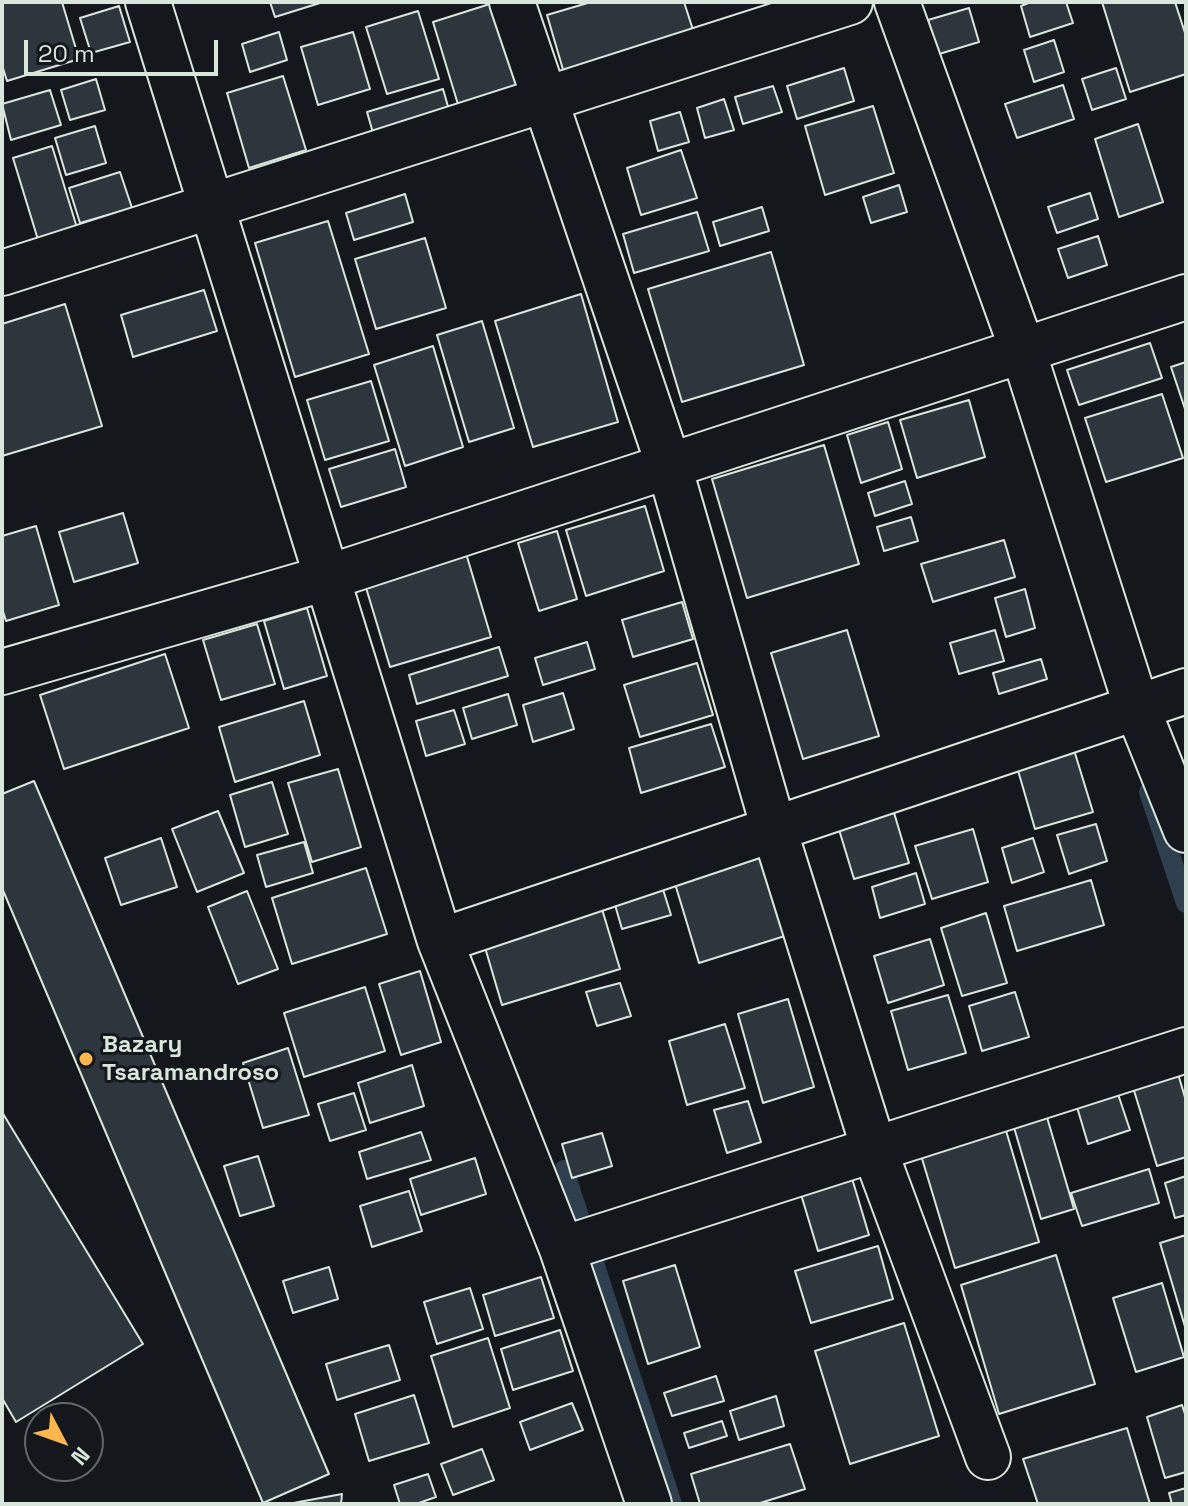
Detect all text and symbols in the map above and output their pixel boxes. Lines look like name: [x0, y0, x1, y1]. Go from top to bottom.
scale bar: [28, 24, 222, 74]
text: 20 m: [38, 38, 95, 69]
place label: Bazary Tsaramandroso: [102, 1031, 279, 1087]
marker: Bazary Tsaramandroso: [77, 1050, 95, 1068]
north arrow: [24, 1402, 104, 1482]
text: N: [65, 1442, 96, 1471]

